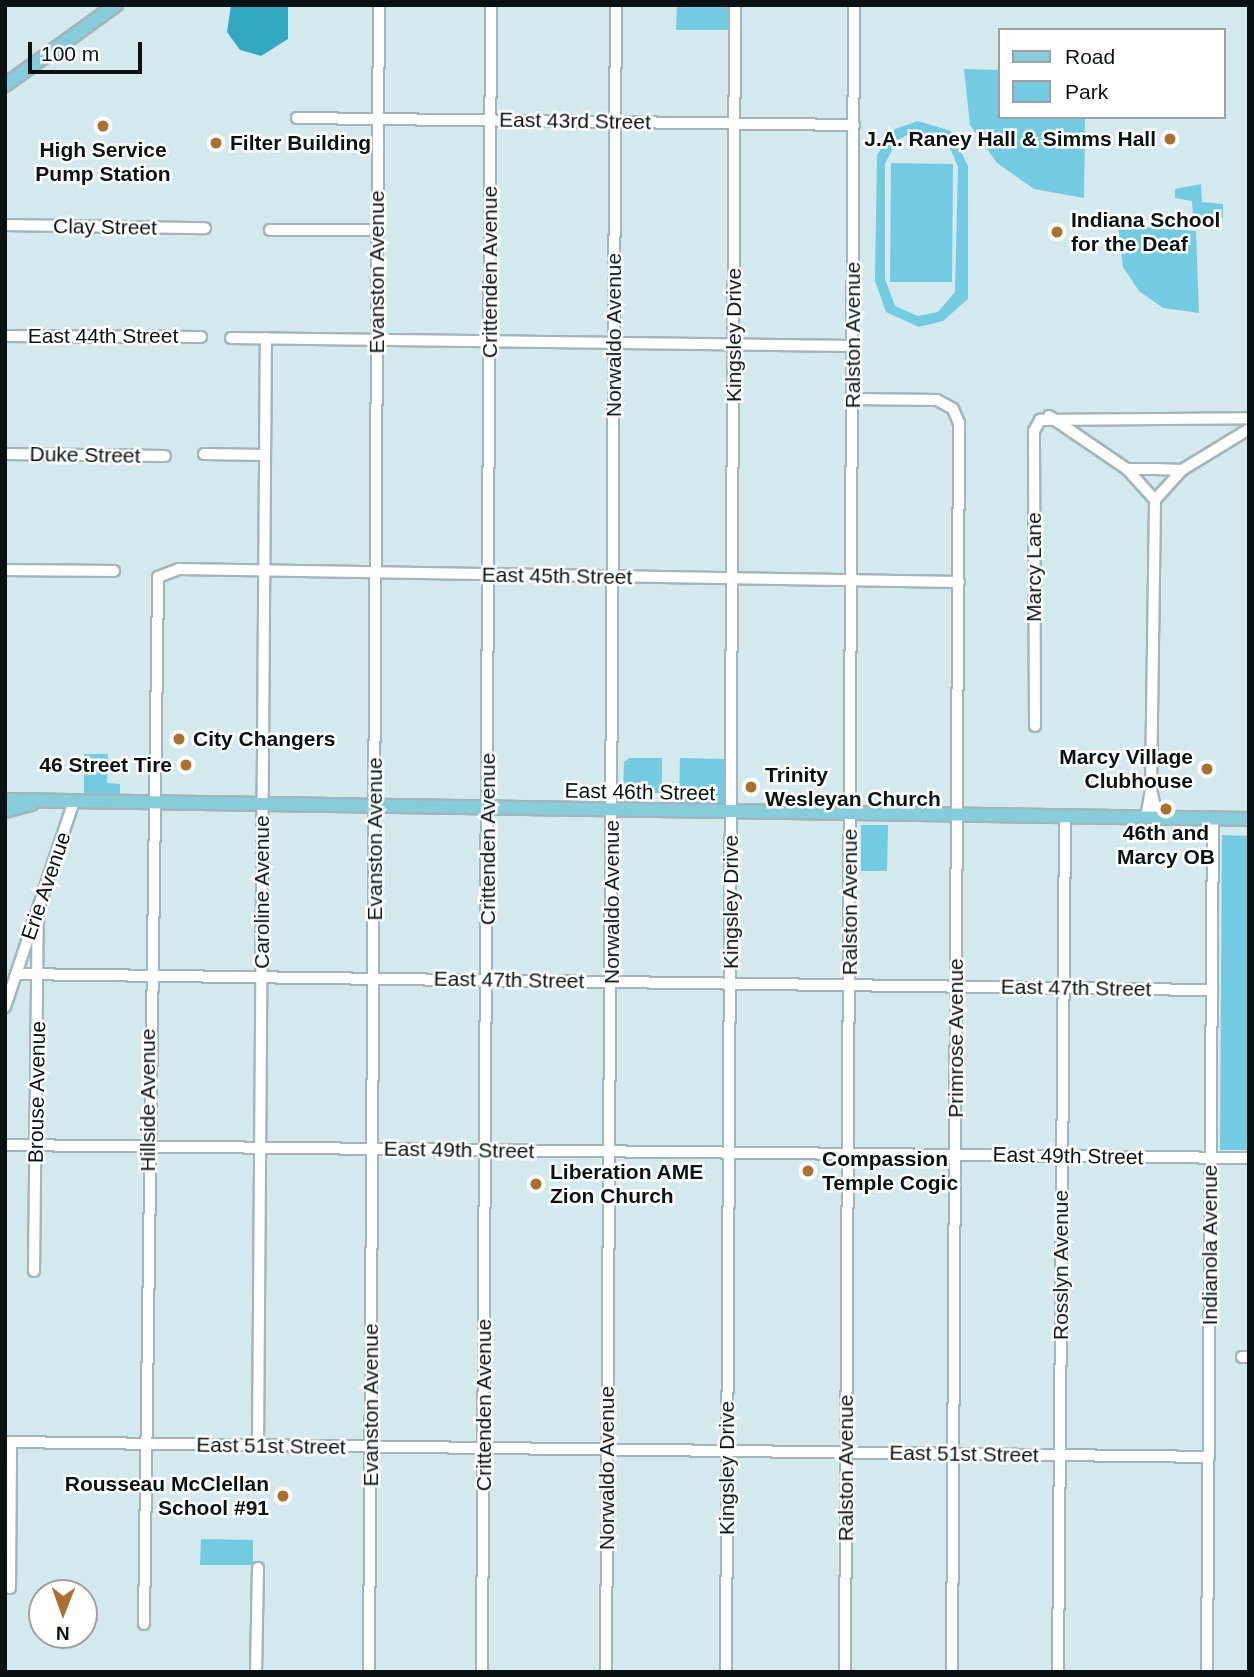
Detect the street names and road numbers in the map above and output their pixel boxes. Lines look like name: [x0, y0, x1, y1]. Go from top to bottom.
street label: East 43rd Street: [499, 107, 651, 135]
street label: Crittenden Avenue: [477, 185, 503, 359]
street label: Evanston Avenue: [364, 190, 390, 354]
street label: Clay Street: [53, 213, 157, 241]
street label: Norwaldo Avenue: [601, 252, 627, 418]
street label: Ralston Avenue: [840, 261, 866, 409]
street label: Kingsley Drive: [721, 268, 747, 402]
street label: East 44th Street: [28, 323, 178, 349]
street label: Duke Street: [29, 441, 141, 469]
street label: Marcy Lane: [1021, 512, 1047, 622]
street label: East 45th Street: [481, 562, 633, 590]
street label: Crittenden Avenue: [475, 752, 501, 926]
street label: Evanston Avenue: [362, 757, 388, 921]
street label: East 46th Street: [564, 778, 716, 806]
street label: Caroline Avenue: [249, 815, 275, 969]
street label: Norwaldo Avenue: [599, 819, 625, 985]
street label: Erie Avenue: [16, 828, 76, 944]
street label: Ralston Avenue: [837, 828, 863, 976]
street label: Kingsley Drive: [718, 835, 744, 969]
street label: Primrose Avenue: [943, 958, 969, 1118]
street label: East 47th Street: [433, 966, 585, 994]
street label: East 47th Street: [1000, 974, 1152, 1002]
street label: Brouse Avenue: [23, 1020, 51, 1164]
street label: Hillside Avenue: [135, 1028, 161, 1172]
street label: East 49th Street: [383, 1136, 535, 1164]
street label: East 49th Street: [992, 1142, 1144, 1170]
street label: Indianola Avenue: [1197, 1164, 1223, 1326]
street label: Rosslyn Avenue: [1048, 1189, 1074, 1341]
street label: Crittenden Avenue: [471, 1318, 497, 1492]
street label: Evanston Avenue: [358, 1323, 384, 1487]
street label: Norwaldo Avenue: [594, 1385, 620, 1551]
street label: Ralston Avenue: [833, 1394, 859, 1542]
street label: Kingsley Drive: [714, 1401, 740, 1535]
street label: East 51st Street: [196, 1432, 346, 1460]
street label: East 51st Street: [889, 1440, 1039, 1468]

